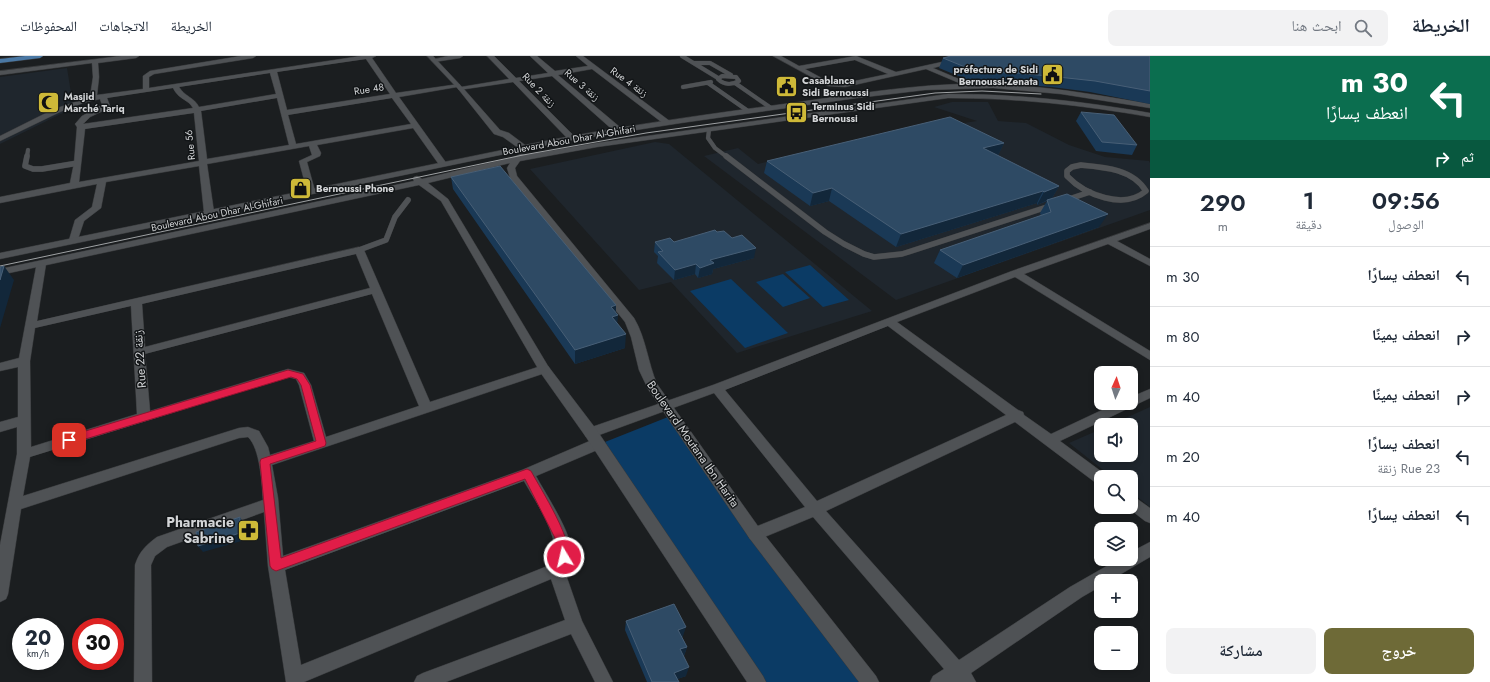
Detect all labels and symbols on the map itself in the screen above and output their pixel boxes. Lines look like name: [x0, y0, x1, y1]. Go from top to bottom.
place label: préfecture de Sidi Bernoussi-Zenata: [954, 62, 1038, 89]
public building icon: préfecture de Sidi Bernoussi-Zenata: [1040, 62, 1066, 88]
street label: Rue 4 زنقة: [607, 63, 651, 101]
street label: Rue 3 زنقة: [561, 65, 603, 105]
street label: Rue 2 زنقة: [519, 69, 559, 111]
public building icon: Casablanca Sidi Bernoussi: [774, 73, 800, 99]
place label: Casablanca Sidi Bernoussi: [802, 73, 869, 100]
street label: Rue 48: [353, 79, 385, 99]
mosque icon: Masjid Marché Tariq: [35, 89, 61, 115]
place label: Masjid Marché Tariq: [64, 89, 125, 116]
bus stop icon: Terminus Sidi Bernoussi: [783, 99, 809, 125]
place label: Terminus Sidi Bernoussi: [812, 99, 875, 126]
street label: Boulevard Abou Dhar Al-Ghifari: [501, 121, 637, 159]
street label: Rue 56: [181, 129, 199, 161]
shop icon: Bernoussi Phone: [287, 175, 313, 201]
place label: Bernoussi Phone: [316, 181, 394, 196]
street label: Boulevard Abou Dhar Al-Ghifari: [150, 193, 284, 235]
street label: Rue 22 زنقة: [129, 329, 151, 389]
north arrow: [1094, 366, 1138, 410]
street label: Boulevard Moutana Ibn Harita: [642, 377, 744, 511]
pin: [52, 423, 86, 457]
place label: Pharmacie Sabrine: [166, 512, 234, 548]
pharmacy icon: Pharmacie Sabrine: [236, 517, 262, 543]
position arrow: [543, 536, 585, 578]
speed limit sign: 30: [72, 618, 124, 670]

